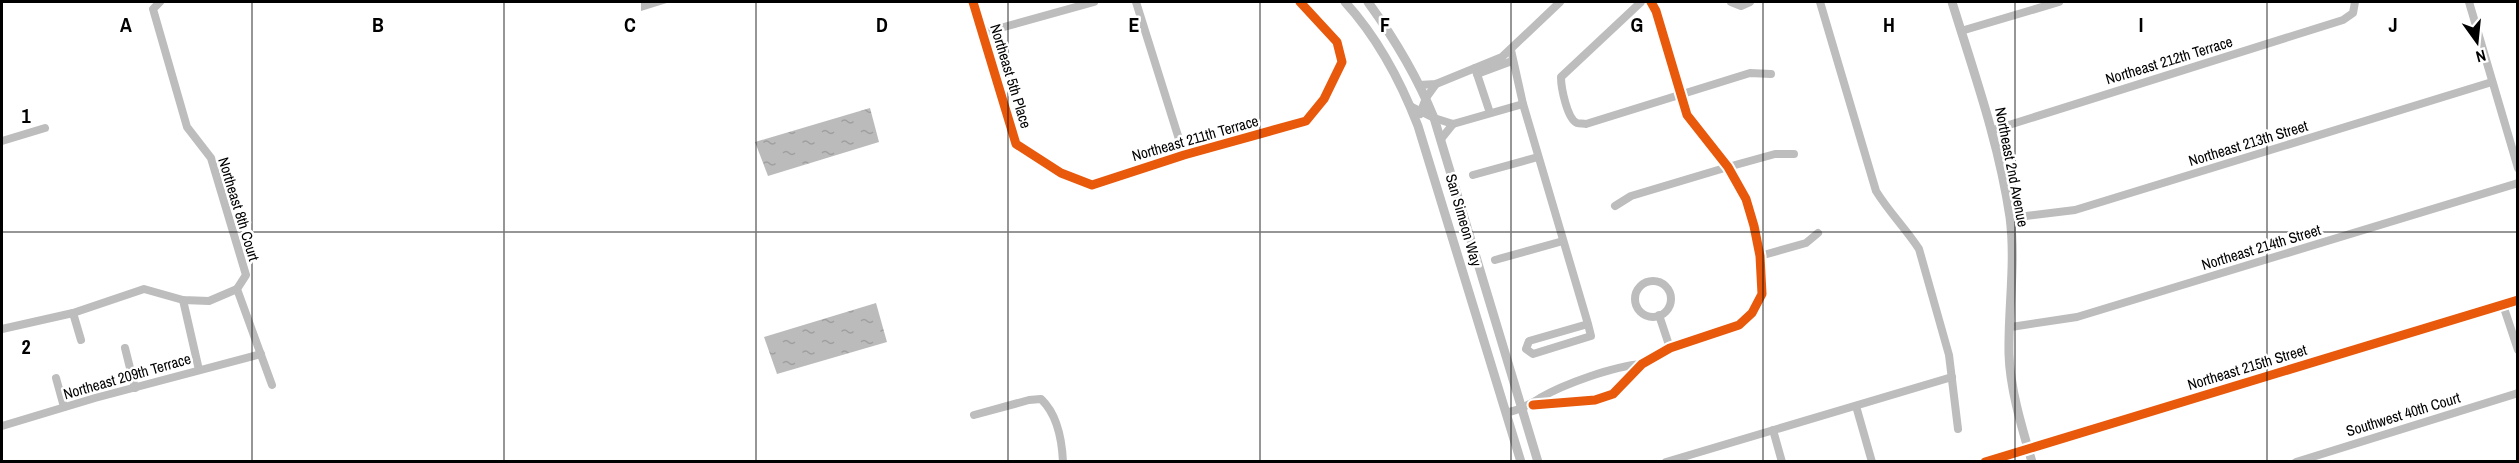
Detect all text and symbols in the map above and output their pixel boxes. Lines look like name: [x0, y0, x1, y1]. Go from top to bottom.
text: A: [120, 11, 132, 38]
text: B: [372, 11, 384, 38]
text: C: [624, 11, 636, 38]
text: D: [876, 11, 888, 38]
text: E: [1129, 11, 1140, 38]
text: F: [1380, 11, 1390, 38]
text: G: [1631, 11, 1643, 38]
text: H: [1883, 11, 1895, 38]
text: I: [2139, 11, 2143, 38]
text: J: [2388, 11, 2398, 38]
north arrow: [2447, 12, 2507, 72]
street label: Northeast 5th Place: [985, 21, 1037, 131]
street label: Northeast 212th Terrace: [2103, 31, 2235, 89]
text: N: [2473, 45, 2488, 68]
text: 1: [21, 102, 31, 129]
street label: Northeast 2nd Avenue: [1990, 105, 2034, 229]
street label: Northeast 211th Terrace: [1129, 110, 1261, 166]
street label: Northeast 213th Street: [2186, 115, 2311, 171]
street label: Northeast 8th Court: [213, 155, 265, 264]
street label: San Simeon Way: [1441, 171, 1487, 269]
street label: Northeast 214th Street: [2199, 219, 2324, 275]
text: 2: [21, 333, 31, 360]
street label: Northeast 215th Street: [2185, 339, 2310, 395]
street label: Northeast 209th Terrace: [61, 348, 193, 404]
street label: Southwest 40th Court: [2343, 386, 2463, 441]

